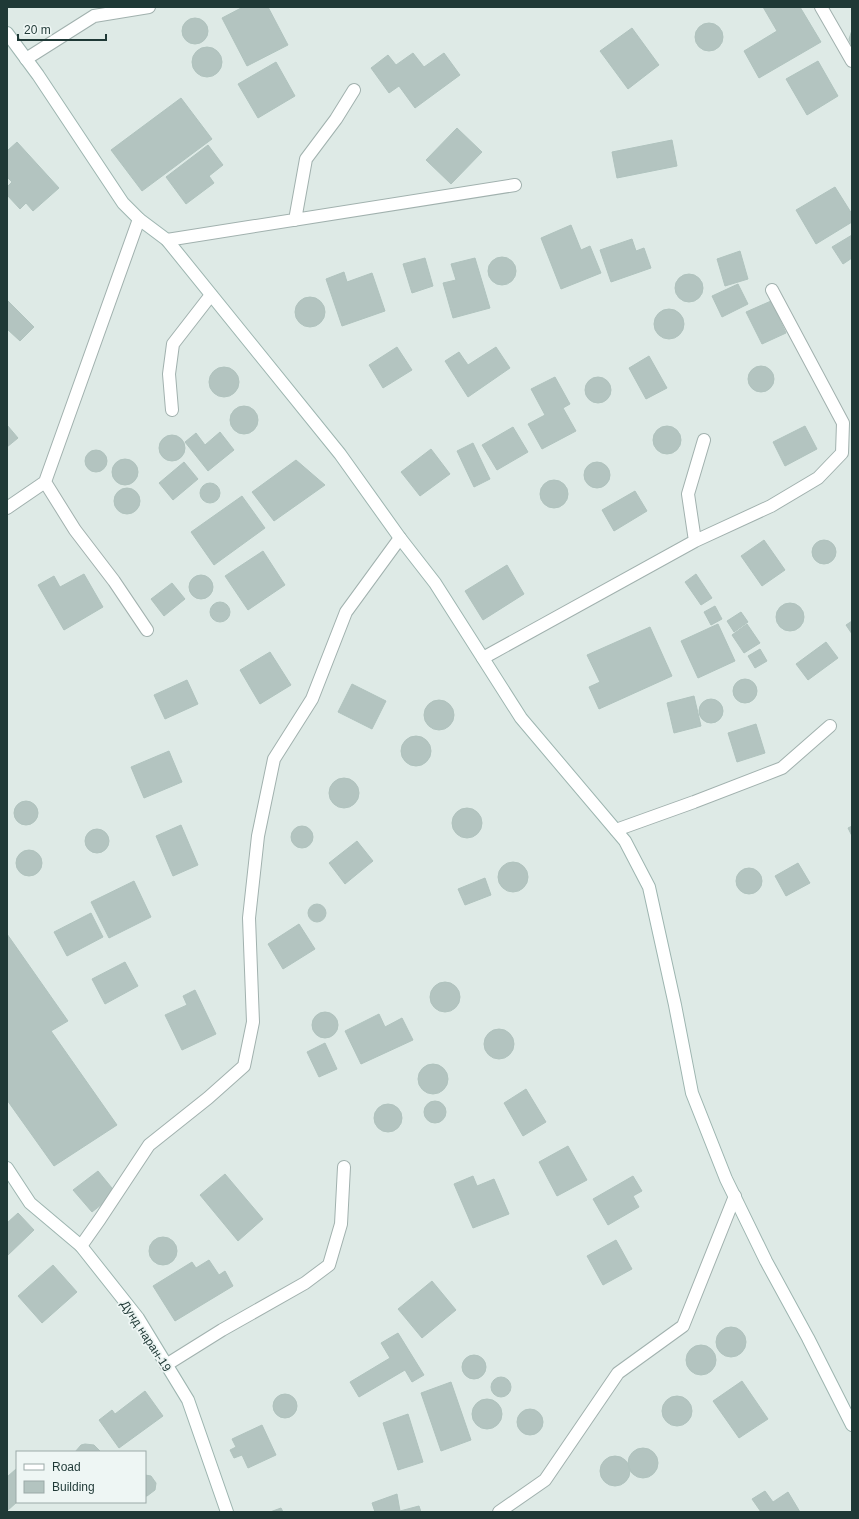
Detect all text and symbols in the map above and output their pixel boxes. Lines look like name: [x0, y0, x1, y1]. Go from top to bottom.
scale bar: [18, 16, 106, 42]
text: 20 m: [24, 23, 51, 37]
street label: Дунд наран-19: [118, 1298, 174, 1374]
legend: [16, 1451, 146, 1503]
text: Road: [52, 1460, 81, 1474]
text: Building: [52, 1480, 95, 1494]

